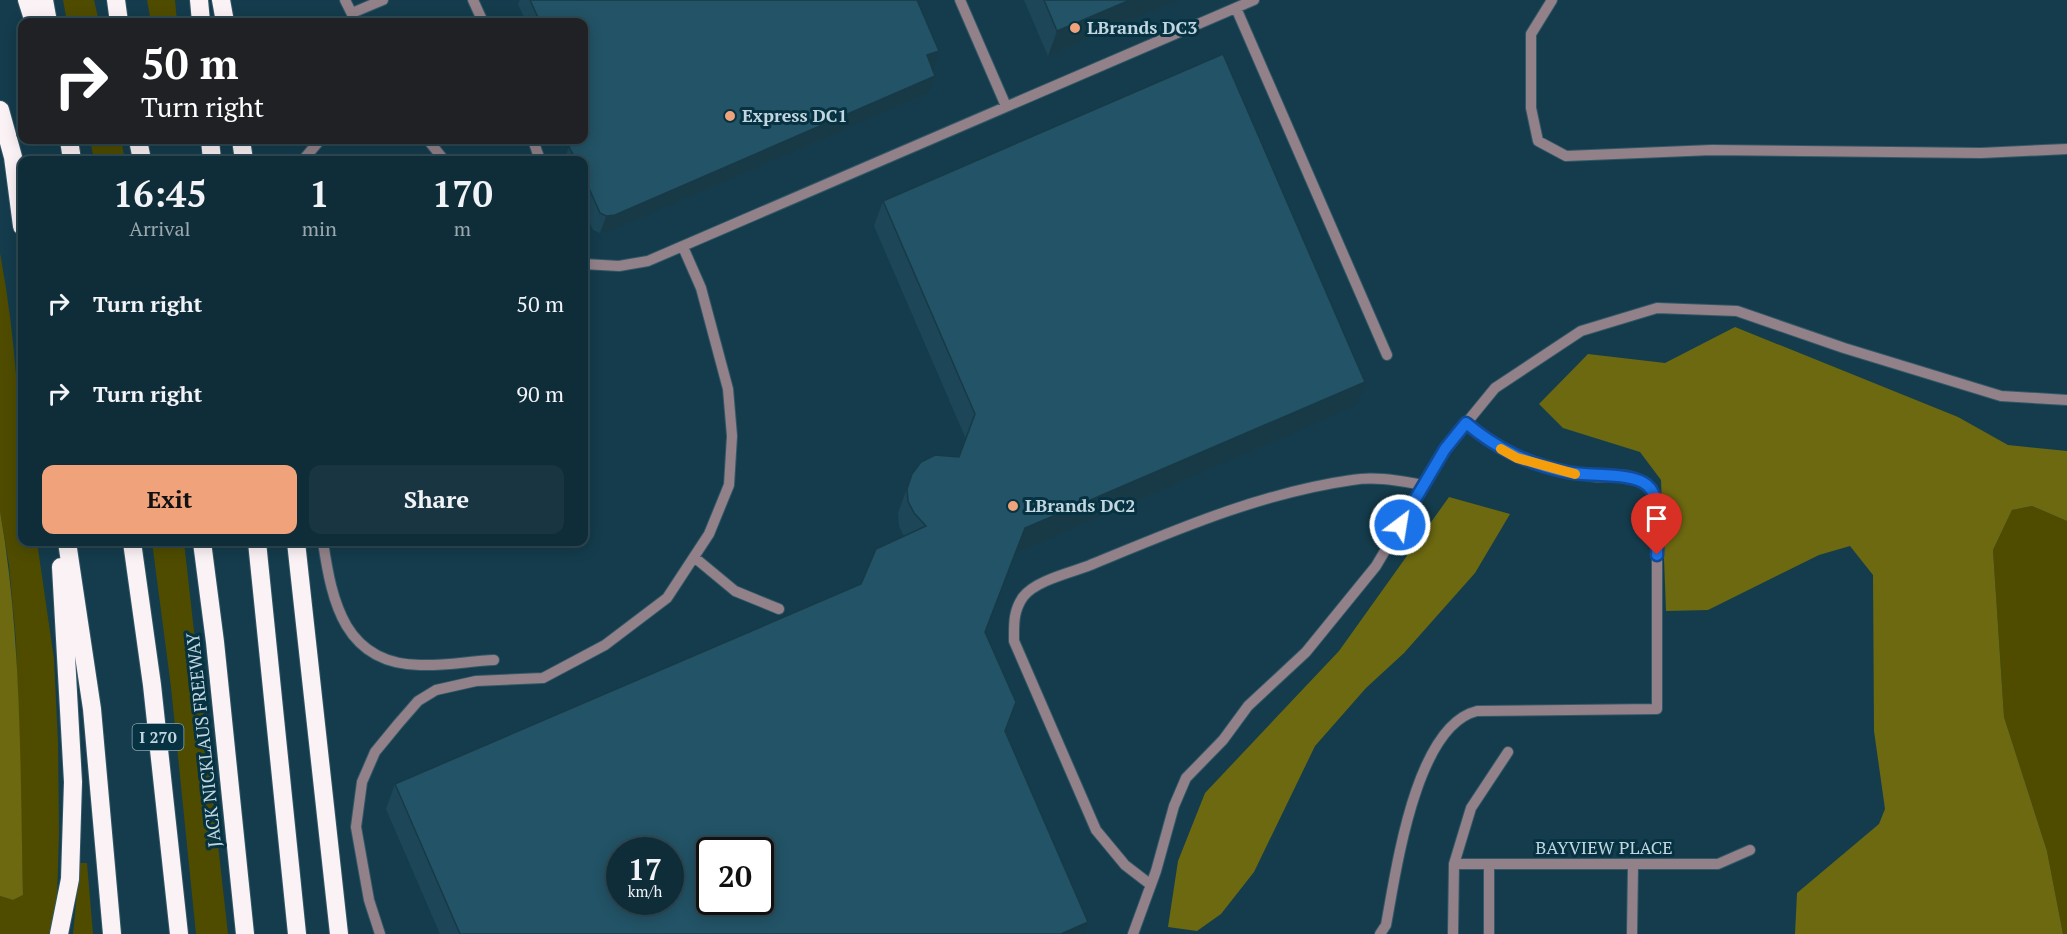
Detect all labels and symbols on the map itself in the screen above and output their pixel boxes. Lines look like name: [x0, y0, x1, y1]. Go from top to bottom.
place label: LBrands DC3: [1087, 15, 1197, 39]
marker: LBrands DC3: [1068, 21, 1082, 35]
place label: Express DC1: [742, 103, 848, 127]
marker: Express DC1: [723, 109, 737, 123]
place label: LBrands DC2: [1025, 493, 1135, 517]
position arrow: [1368, 493, 1432, 557]
pin: [1631, 493, 1682, 555]
marker: LBrands DC2: [1006, 499, 1020, 513]
street label: JACK NICKLAUS FREEWAY: [180, 631, 226, 849]
road number: I 270: [132, 724, 184, 750]
street label: BAYVIEW PLACE: [1535, 835, 1673, 859]
speed limit sign: 20: [696, 837, 774, 915]

